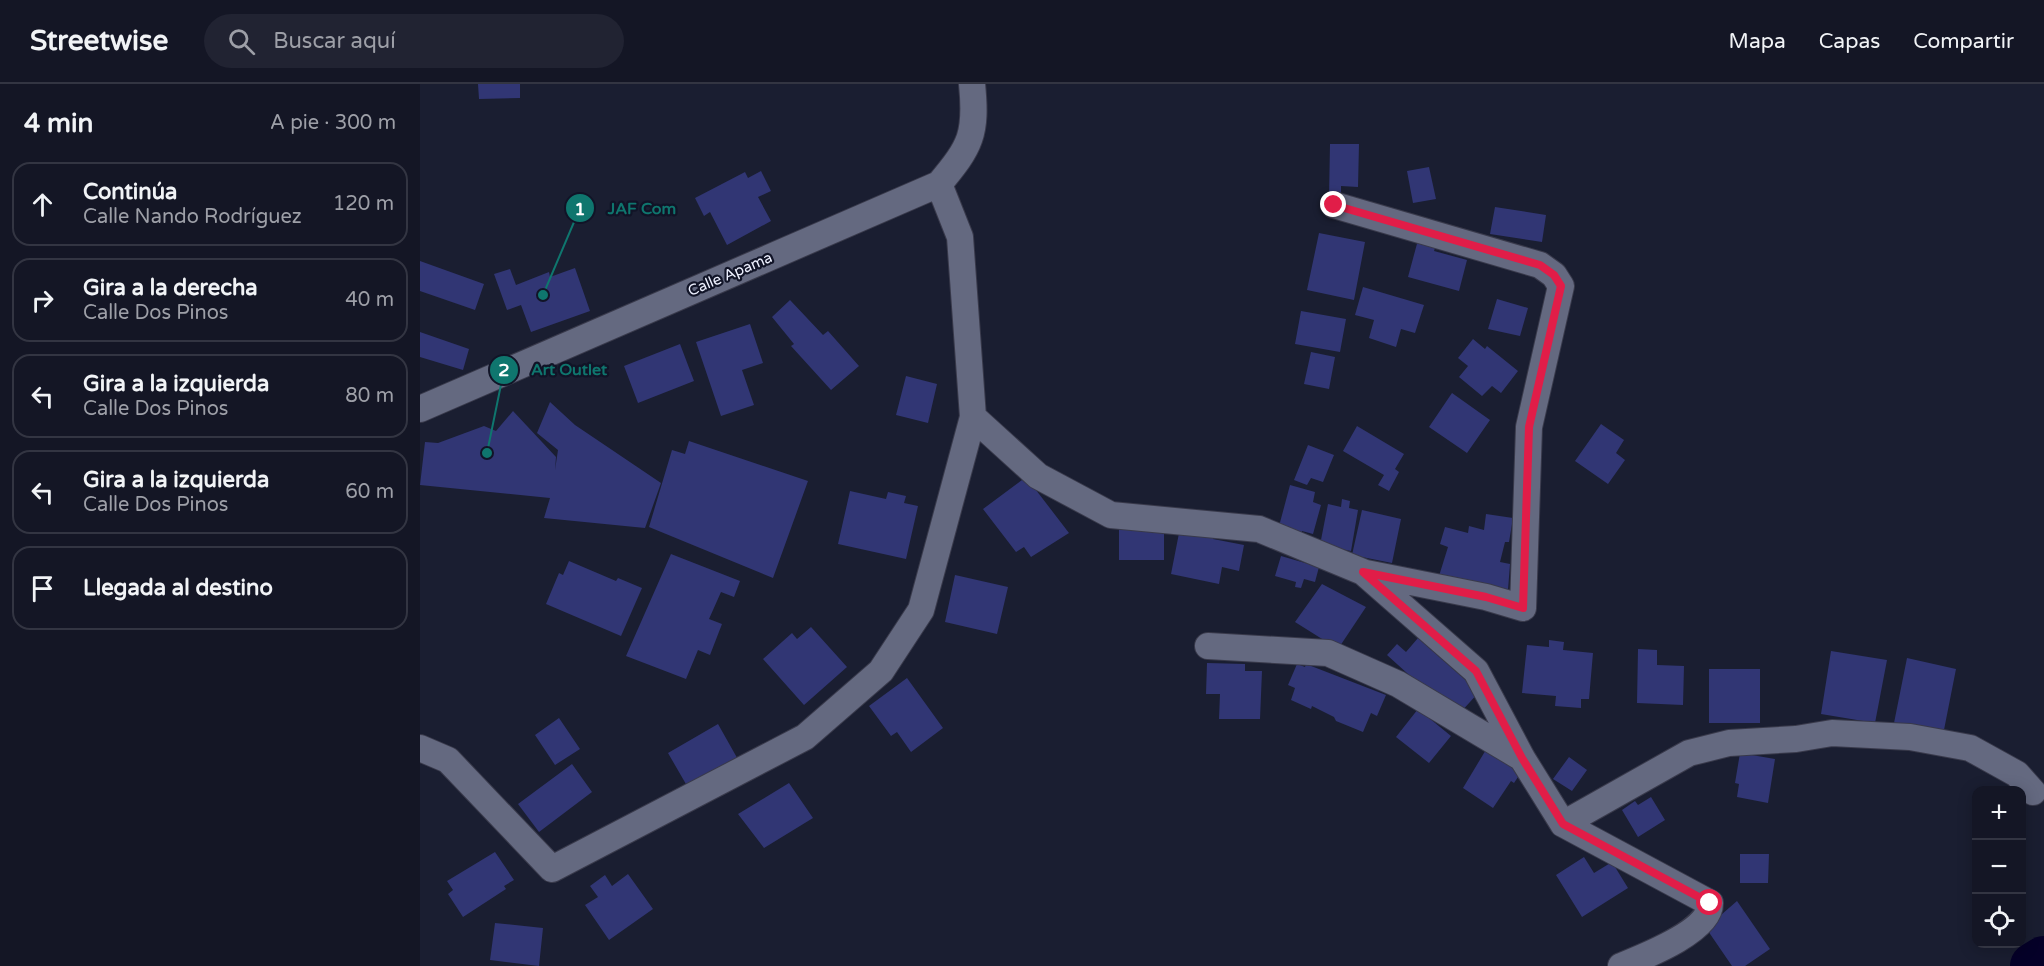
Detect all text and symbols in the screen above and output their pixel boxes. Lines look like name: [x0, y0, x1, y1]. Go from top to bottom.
search box: [204, 14, 624, 68]
text: Streetwise: [30, 24, 168, 58]
icon: search: [225, 25, 258, 58]
text: Buscar aquí: [273, 28, 396, 54]
text: Mapa: [1729, 29, 1786, 54]
text: Capas: [1819, 29, 1880, 54]
text: Compartir: [1913, 29, 2014, 54]
text: 4 min: [24, 108, 93, 139]
text: A pie · 300 m: [270, 111, 396, 135]
text: Continúa: [83, 179, 177, 205]
icon: ahead: [26, 188, 59, 221]
callout: JAF Com: [565, 191, 688, 225]
route end: [1320, 191, 1346, 217]
text: 120 m: [333, 192, 394, 216]
text: 1: [574, 198, 586, 220]
text: JAF Com: [607, 199, 676, 219]
text: Calle Nando Rodríguez: [83, 205, 302, 229]
street label: Calle Apama: [685, 248, 775, 300]
text: Gira a la derecha: [83, 275, 258, 301]
icon: right: [26, 284, 59, 317]
text: 40 m: [345, 288, 394, 312]
text: Calle Dos Pinos: [83, 301, 228, 325]
callout: Art Outlet: [489, 353, 619, 387]
text: 2: [498, 359, 510, 381]
text: Art Outlet: [531, 360, 608, 380]
text: Gira a la izquierda: [83, 371, 269, 397]
icon: left: [26, 380, 59, 413]
text: 80 m: [345, 384, 394, 408]
text: Calle Dos Pinos: [83, 397, 228, 421]
text: Gira a la izquierda: [83, 467, 269, 493]
icon: left: [26, 476, 59, 509]
text: 60 m: [345, 480, 394, 504]
text: Calle Dos Pinos: [83, 493, 228, 517]
icon: arrive: [26, 572, 59, 605]
text: Llegada al destino: [83, 575, 273, 601]
map controls: [1972, 786, 2026, 948]
button: +: [1972, 786, 2026, 840]
button: −: [1972, 840, 2026, 894]
route start: [1696, 889, 1722, 915]
button: locate: [1972, 894, 2026, 948]

